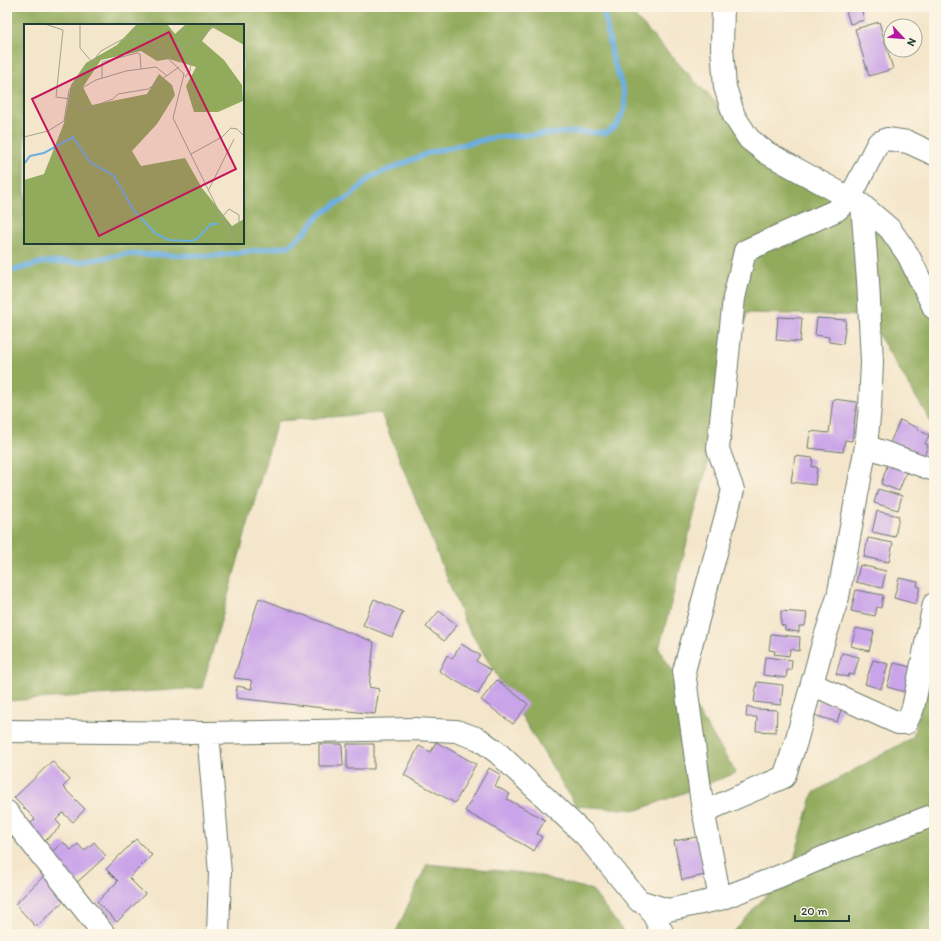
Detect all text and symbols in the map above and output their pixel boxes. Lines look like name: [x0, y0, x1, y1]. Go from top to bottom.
north arrow: [883, 18, 923, 58]
inset map: [24, 24, 244, 244]
text: N: [904, 36, 919, 48]
scale bar: [795, 897, 849, 923]
text: 20 m: [801, 904, 828, 918]

